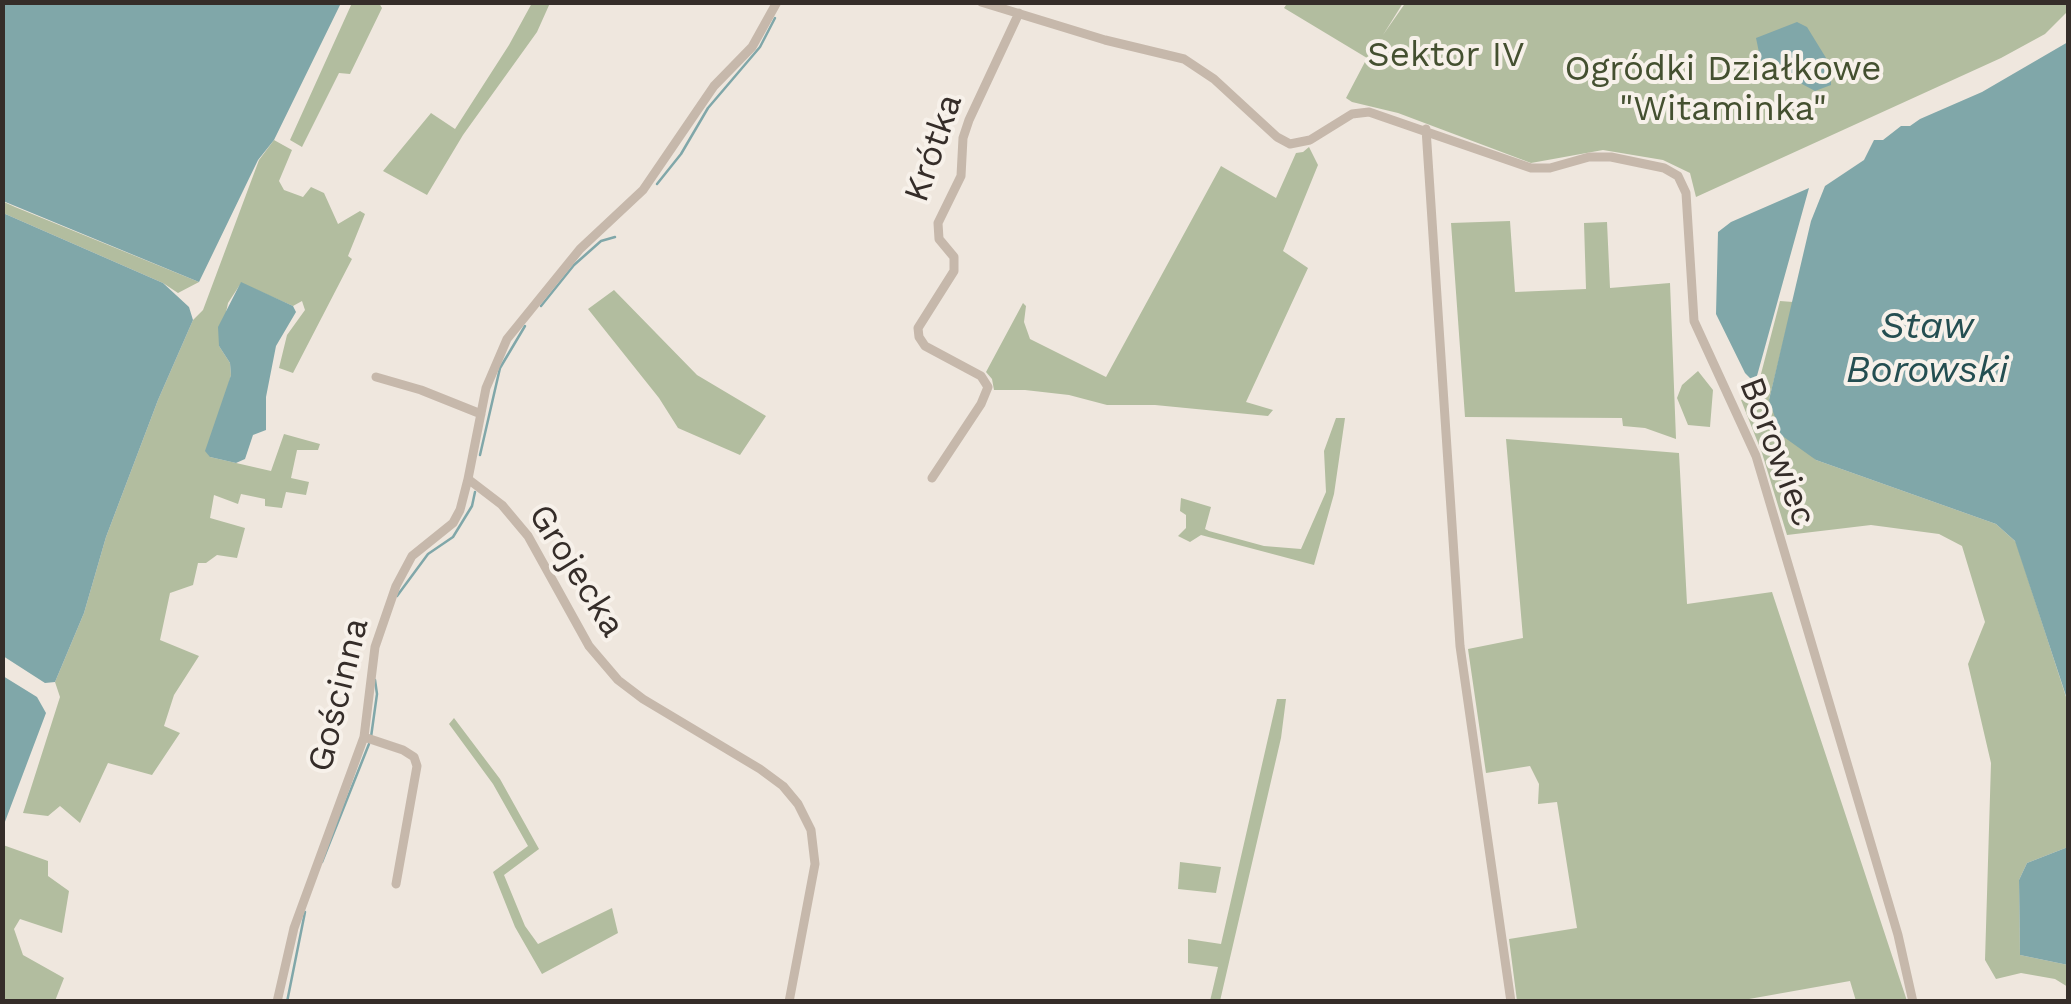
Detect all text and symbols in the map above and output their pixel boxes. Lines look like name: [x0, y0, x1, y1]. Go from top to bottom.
park label: Sektor IV: [1367, 35, 1525, 77]
park label: Ogródki Działkowe "Witaminka": [1565, 49, 1881, 131]
street label: Krótka: [896, 89, 972, 207]
water label: Staw Borowski: [1846, 304, 2008, 394]
street label: Borowiec: [1729, 371, 1825, 533]
street label: Grojecka: [519, 497, 633, 645]
street label: Gościnna: [300, 614, 378, 776]

